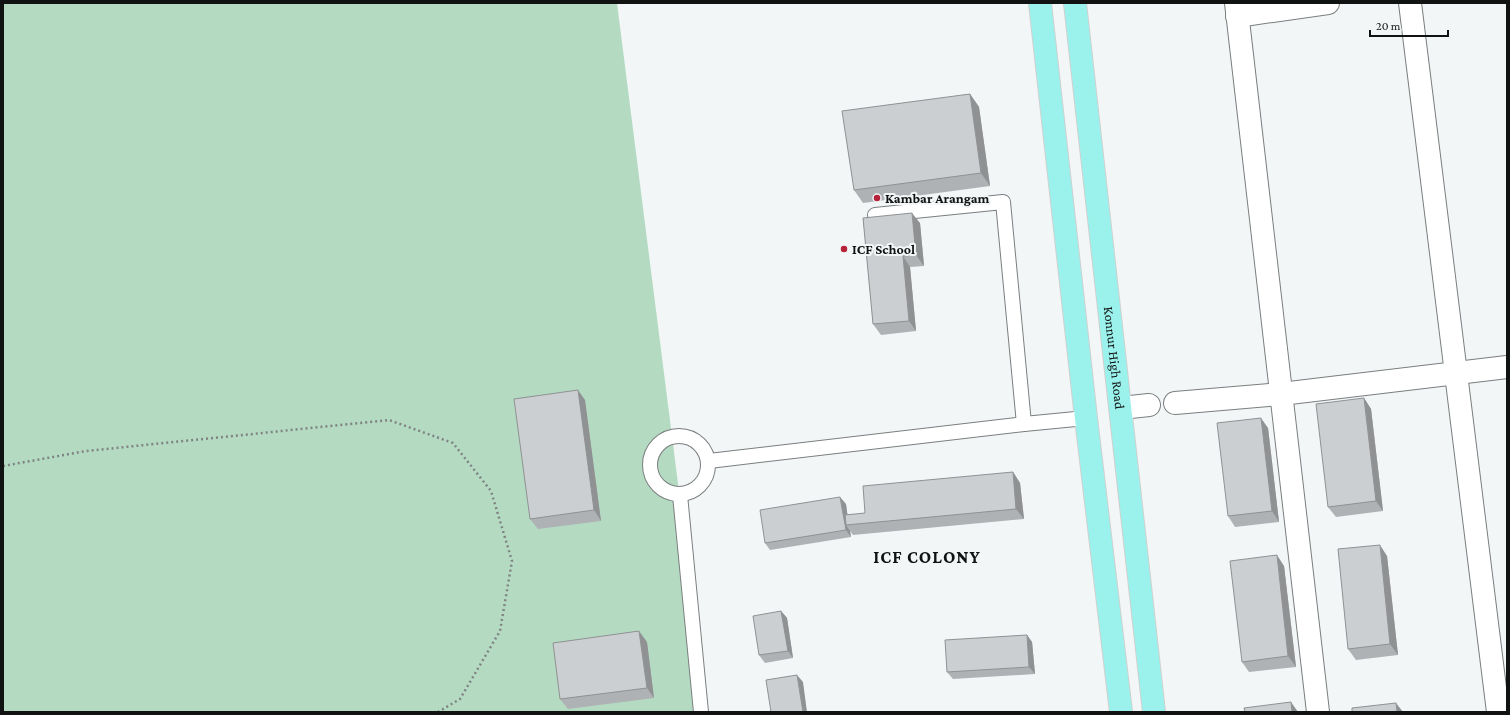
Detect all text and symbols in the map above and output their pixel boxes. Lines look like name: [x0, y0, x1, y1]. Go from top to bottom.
scale bar: [1370, 12, 1448, 38]
text: 20 m: [1376, 19, 1401, 33]
place label: Kambar Arangam: [885, 190, 990, 206]
marker: Kambar Arangam: [872, 193, 882, 203]
place label: ICF School: [852, 241, 915, 257]
marker: ICF School: [839, 244, 849, 254]
street label: Konnur High Road: [1101, 306, 1128, 411]
district label: ICF COLONY: [873, 547, 981, 567]

